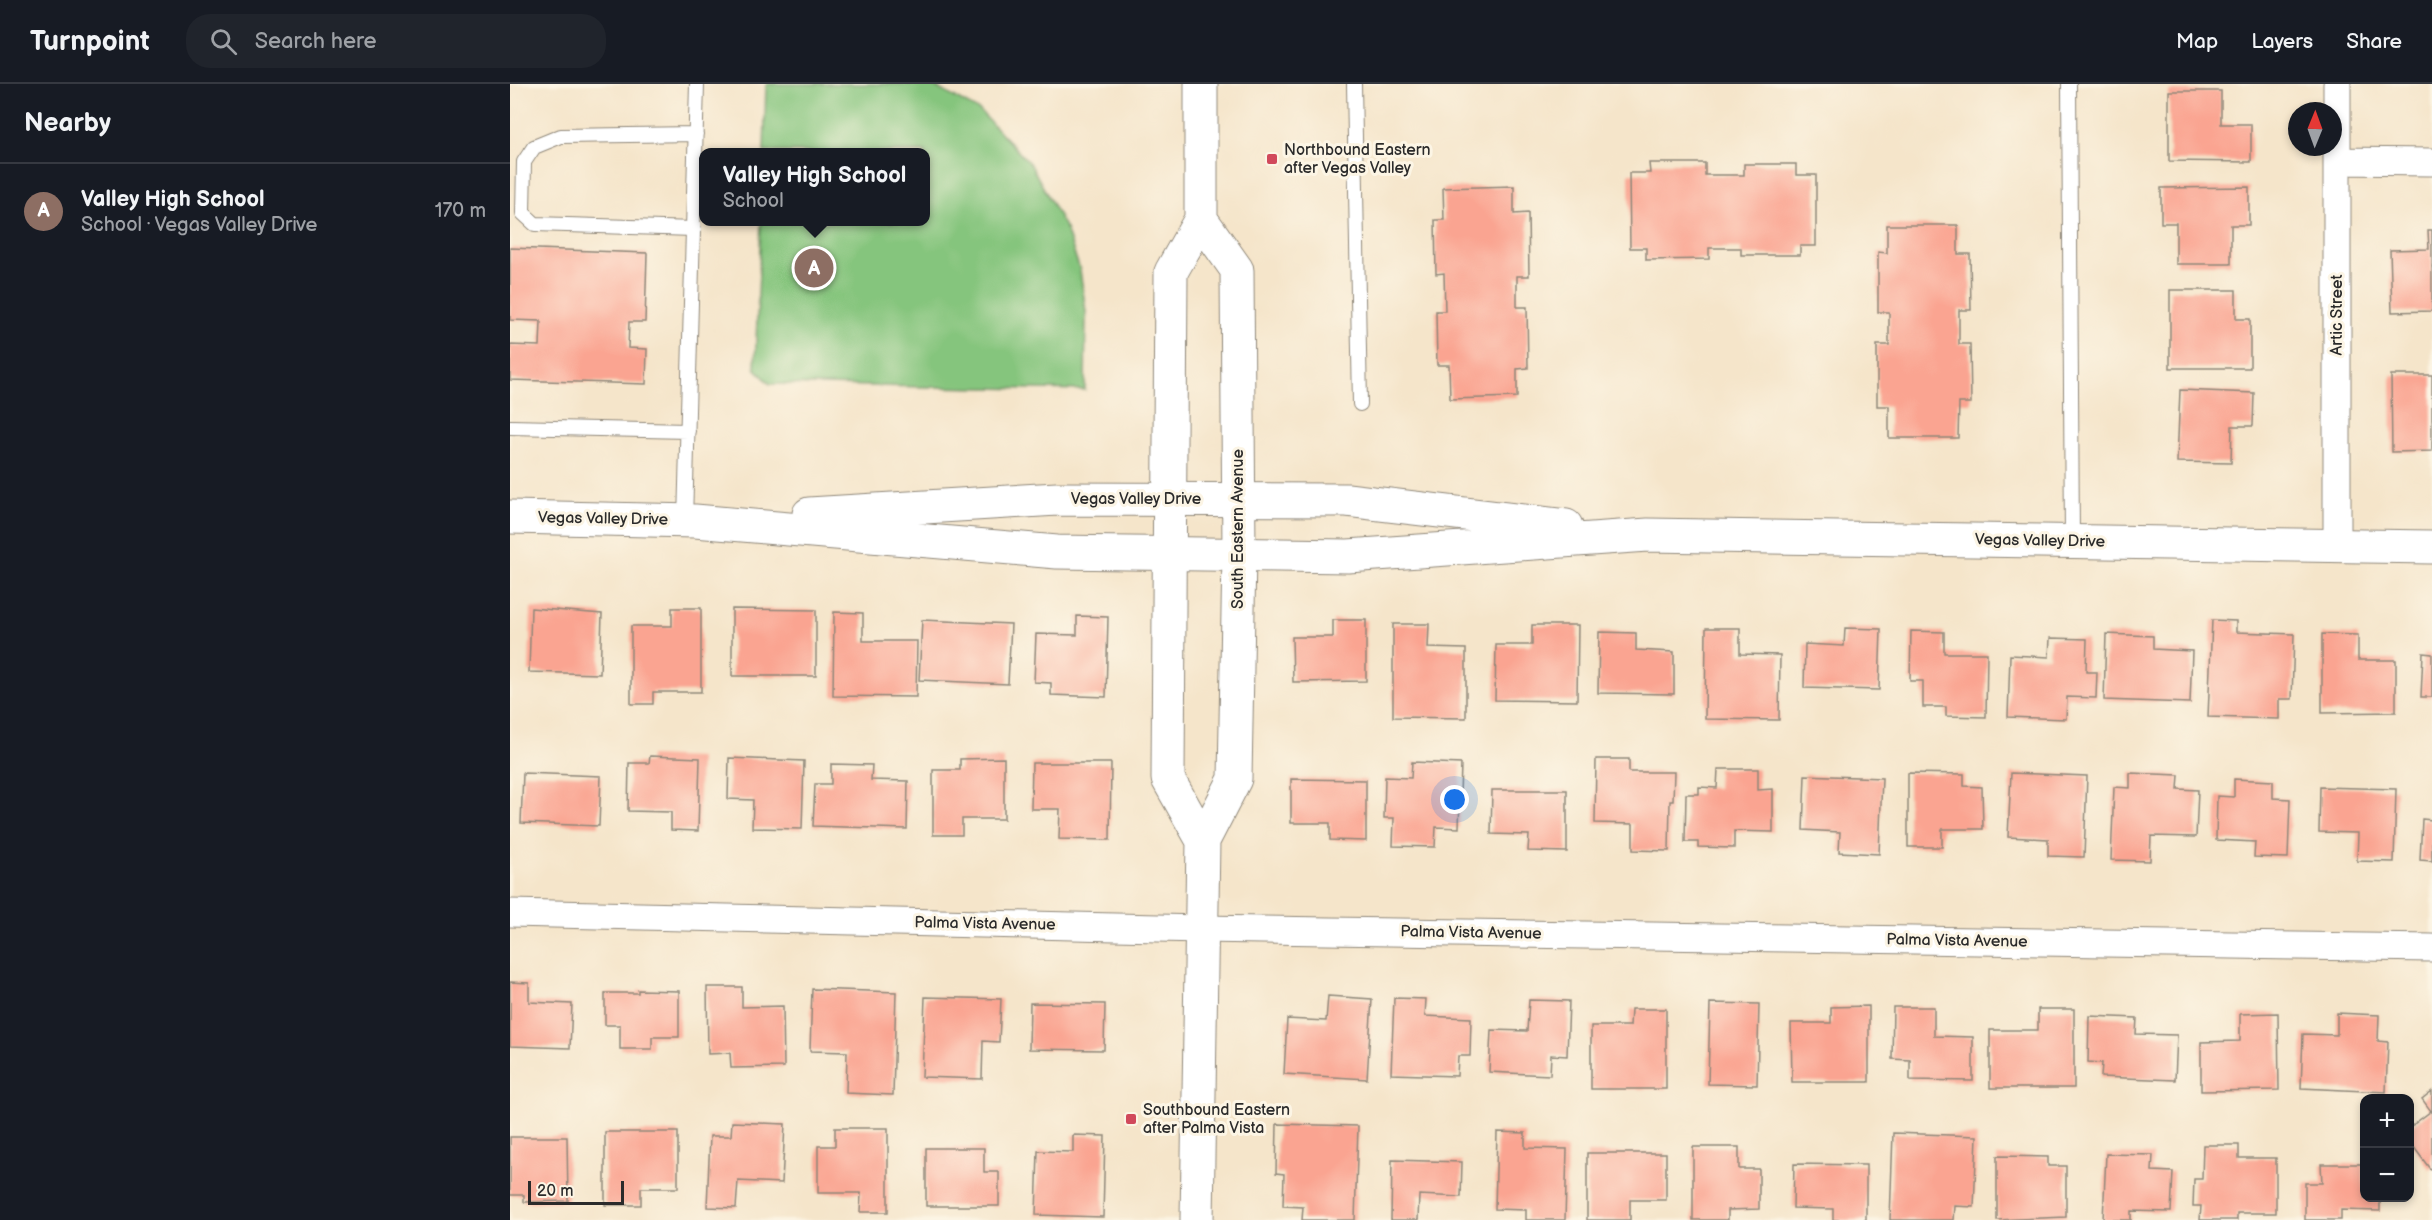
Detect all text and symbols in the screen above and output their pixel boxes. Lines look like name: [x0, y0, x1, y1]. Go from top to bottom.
search box: [186, 14, 606, 68]
text: Turnpoint: [30, 25, 150, 58]
icon: search: [207, 25, 240, 58]
text: Search here: [255, 28, 377, 55]
text: Map: [2176, 29, 2218, 54]
text: Layers: [2251, 29, 2313, 54]
text: Share: [2346, 29, 2402, 54]
north arrow: [2288, 102, 2342, 156]
text: Nearby: [24, 108, 111, 139]
place label: Northbound Eastern after Vegas Valley: [1284, 141, 1431, 178]
popup: [699, 148, 930, 226]
marker: Northbound Eastern after Vegas Valley: [1265, 152, 1279, 166]
text: Valley High School: [723, 162, 906, 189]
text: Valley High School: [81, 186, 265, 213]
text: School: [723, 189, 784, 213]
text: A: [37, 199, 50, 223]
text: 170 m: [435, 199, 486, 223]
text: School · Vegas Valley Drive: [81, 213, 317, 237]
pin: A: [794, 246, 834, 291]
street label: Artic Street: [2328, 275, 2347, 355]
street label: South Eastern Avenue: [1229, 449, 1248, 609]
street label: Vegas Valley Drive: [1071, 490, 1202, 509]
street label: Vegas Valley Drive: [538, 508, 669, 530]
street label: Vegas Valley Drive: [1975, 530, 2106, 552]
your location: [1440, 785, 1469, 814]
street label: Palma Vista Avenue: [914, 913, 1056, 935]
street label: Palma Vista Avenue: [1400, 922, 1542, 944]
street label: Palma Vista Avenue: [1886, 930, 2028, 952]
map controls: [2360, 1094, 2414, 1202]
button: +: [2360, 1094, 2414, 1148]
place label: Southbound Eastern after Palma Vista: [1143, 1101, 1290, 1138]
marker: Southbound Eastern after Palma Vista: [1124, 1112, 1138, 1126]
button: −: [2360, 1148, 2414, 1202]
scale bar: [528, 1178, 624, 1206]
text: 20 m: [537, 1182, 573, 1201]

